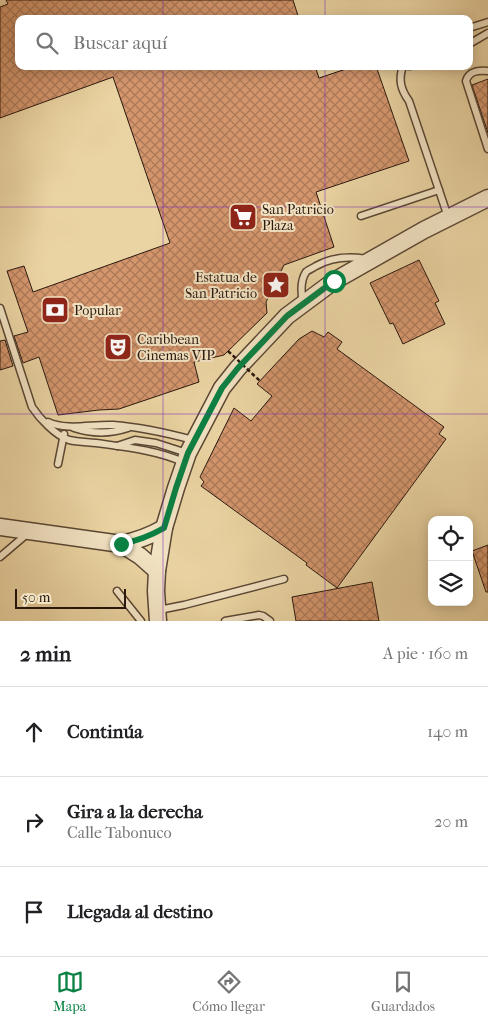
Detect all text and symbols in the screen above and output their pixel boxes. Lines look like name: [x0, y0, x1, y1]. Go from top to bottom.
search box: [15, 15, 473, 70]
icon: search: [33, 29, 61, 57]
text: Buscar aquí: [73, 32, 167, 54]
place label: San Patricio Plaza: [262, 201, 334, 234]
supermarket icon: San Patricio Plaza: [228, 202, 258, 232]
place label: Estatua de San Patricio: [185, 269, 257, 302]
place icon: Estatua de San Patricio: [261, 270, 291, 300]
route start: [323, 270, 346, 293]
bank icon: Popular: [40, 295, 70, 325]
place label: Popular: [74, 302, 121, 319]
place label: Caribbean Cinemas VIP: [137, 331, 215, 364]
theatre icon: Caribbean Cinemas VIP: [103, 332, 133, 362]
map controls: [428, 516, 473, 606]
button: locate: [428, 516, 473, 561]
route end: [110, 533, 133, 556]
button: layers: [428, 561, 473, 606]
scale bar: [15, 586, 126, 609]
text: 50 m: [22, 589, 50, 606]
text: 2 min: [20, 642, 71, 666]
text: A pie · 160 m: [383, 644, 468, 663]
icon: ahead: [20, 718, 48, 746]
text: Continúa: [67, 721, 143, 743]
text: 140 m: [427, 722, 468, 741]
text: Gira a la derecha: [67, 801, 203, 823]
icon: right: [20, 808, 48, 836]
text: 20 m: [434, 812, 468, 831]
text: Calle Tabonuco: [67, 823, 172, 842]
icon: arrive: [20, 898, 48, 926]
text: Llegada al destino: [67, 901, 213, 923]
tab: Mapa: [53, 968, 86, 1015]
tab: Cómo llegar: [192, 968, 265, 1015]
tab: Guardados: [371, 968, 435, 1015]

